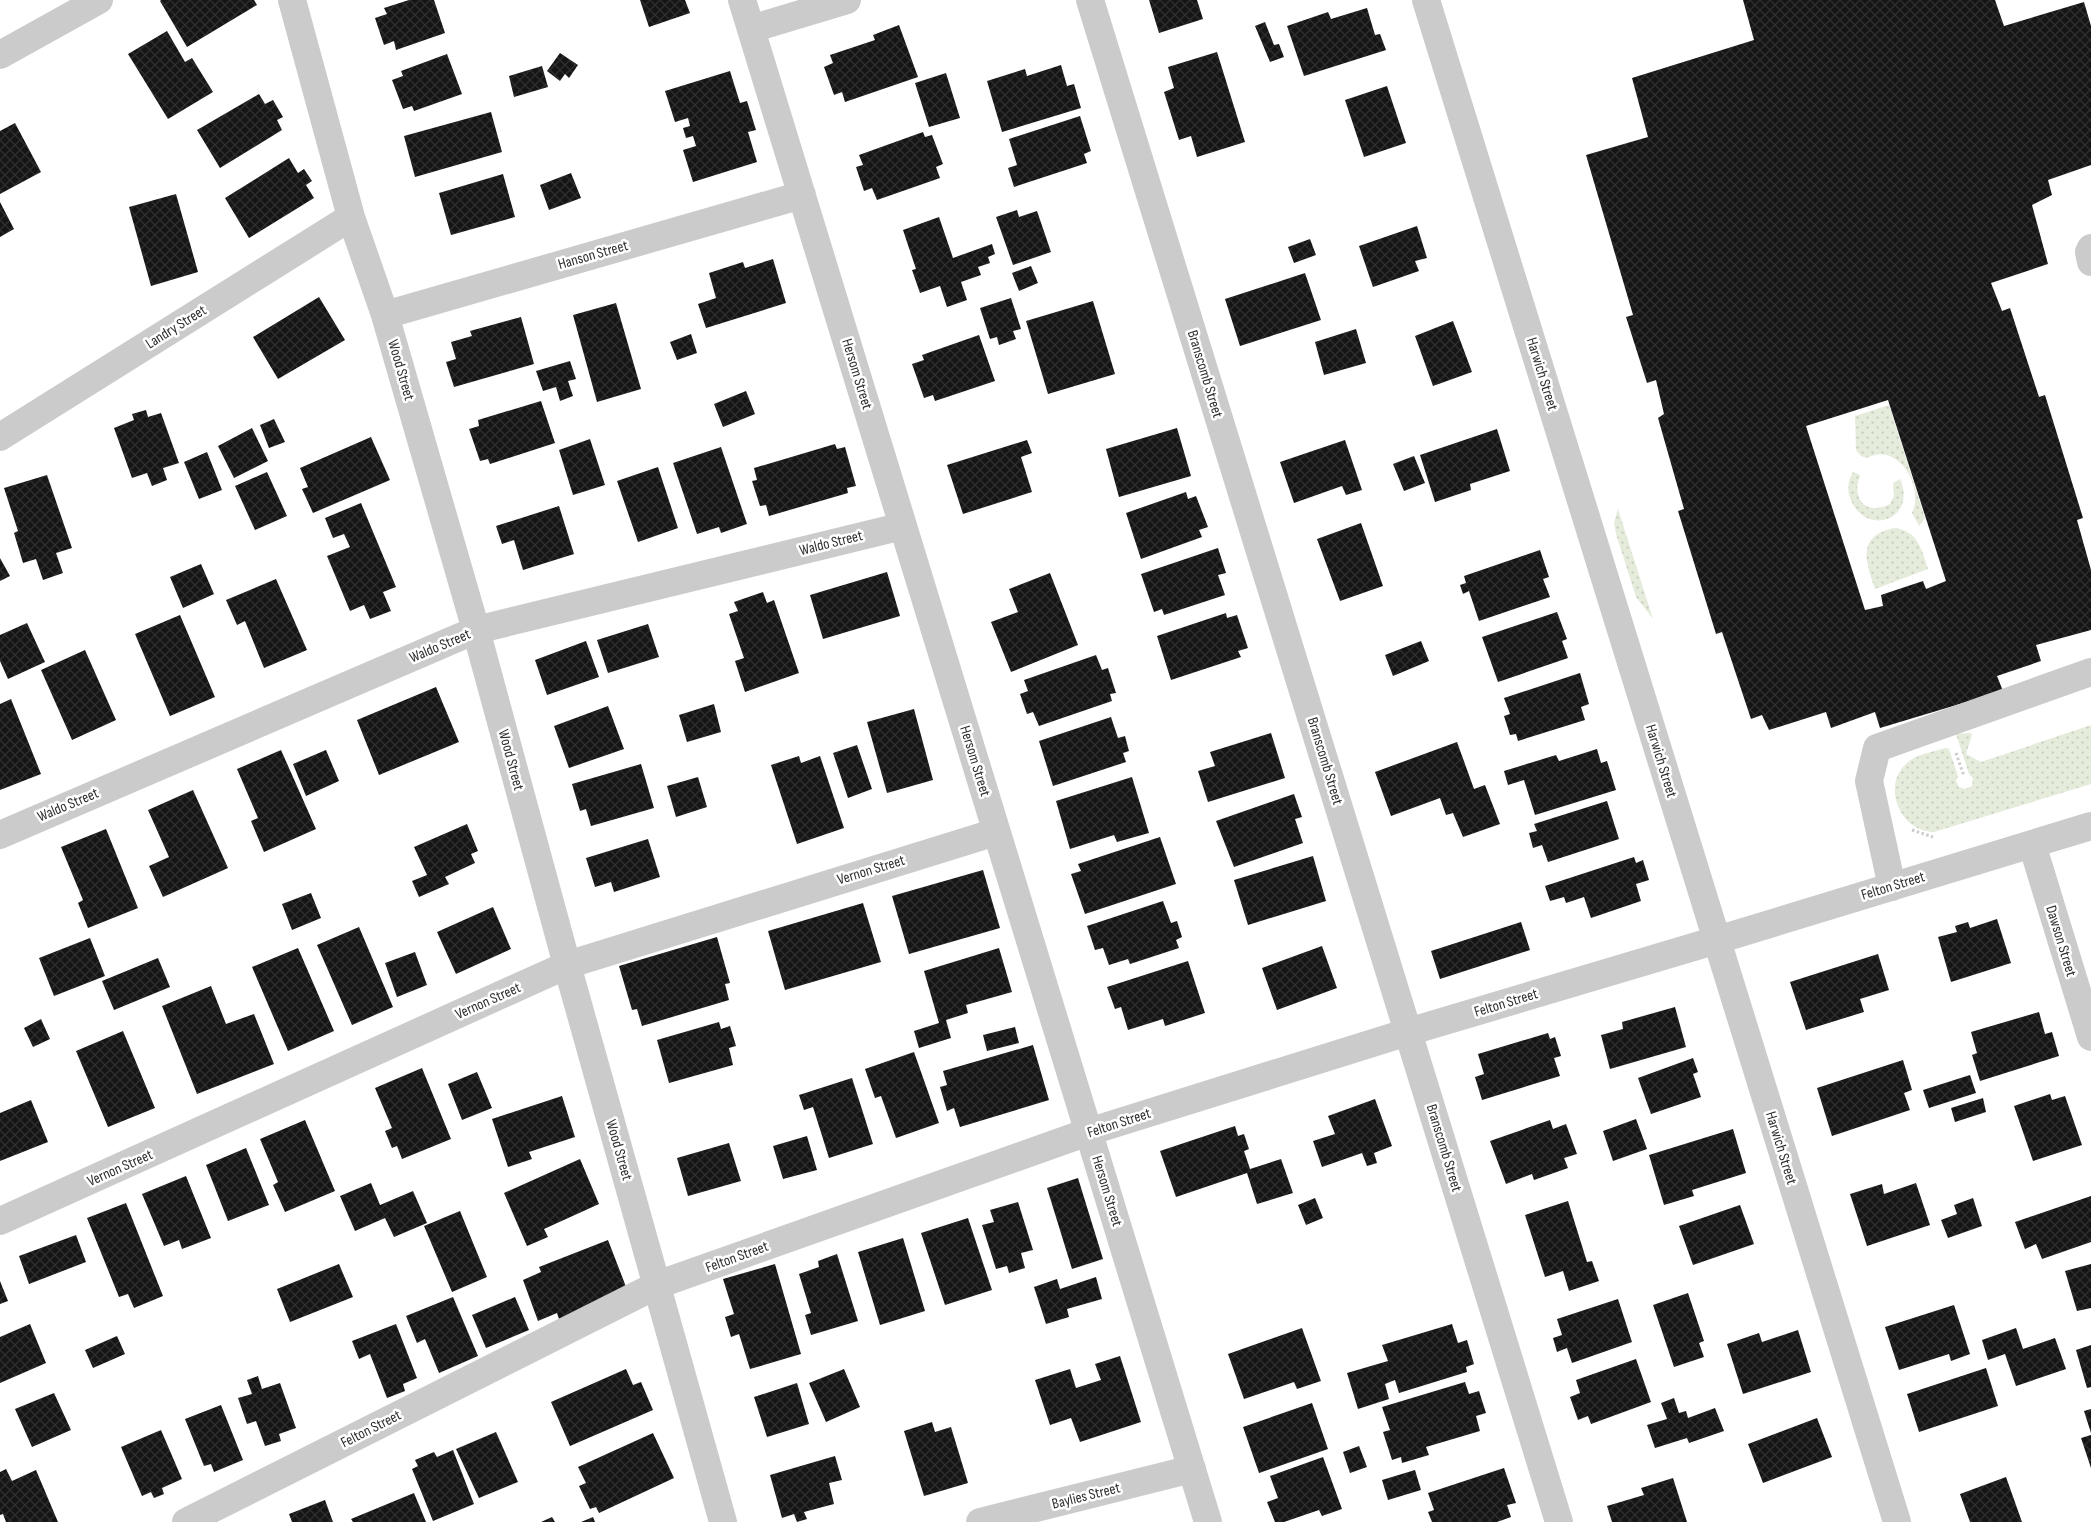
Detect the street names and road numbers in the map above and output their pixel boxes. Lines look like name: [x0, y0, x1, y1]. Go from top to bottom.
street label: Hanson Street: [556, 236, 631, 274]
street label: Landry Street: [142, 301, 210, 353]
street label: Branscomb Street: [1183, 328, 1227, 420]
street label: Harwich Street: [1522, 335, 1562, 413]
street label: Hersom Street: [837, 336, 877, 412]
street label: Wood Street: [383, 337, 419, 403]
street label: Waldo Street: [797, 526, 865, 560]
street label: Waldo Street: [407, 625, 474, 667]
street label: Branscomb Street: [1303, 715, 1347, 807]
street label: Harwich Street: [1641, 722, 1681, 800]
street label: Hersom Street: [955, 723, 995, 799]
street label: Wood Street: [494, 727, 528, 793]
street label: Waldo Street: [35, 784, 102, 826]
street label: Vernon Street: [835, 851, 908, 889]
street label: Felton Street: [1859, 867, 1927, 905]
street label: Dawson Street: [2041, 903, 2081, 979]
street label: Vernon Street: [452, 978, 524, 1024]
street label: Felton Street: [1472, 984, 1540, 1022]
street label: Branscomb Street: [1422, 1102, 1466, 1194]
street label: Felton Street: [1085, 1104, 1153, 1142]
street label: Harwich Street: [1761, 1109, 1801, 1187]
street label: Wood Street: [601, 1117, 637, 1183]
street label: Vernon Street: [84, 1145, 156, 1191]
street label: Hersom Street: [1087, 1153, 1127, 1229]
street label: Felton Street: [703, 1237, 771, 1277]
street label: Felton Street: [338, 1405, 405, 1452]
street label: Baylies Street: [1050, 1478, 1122, 1514]

